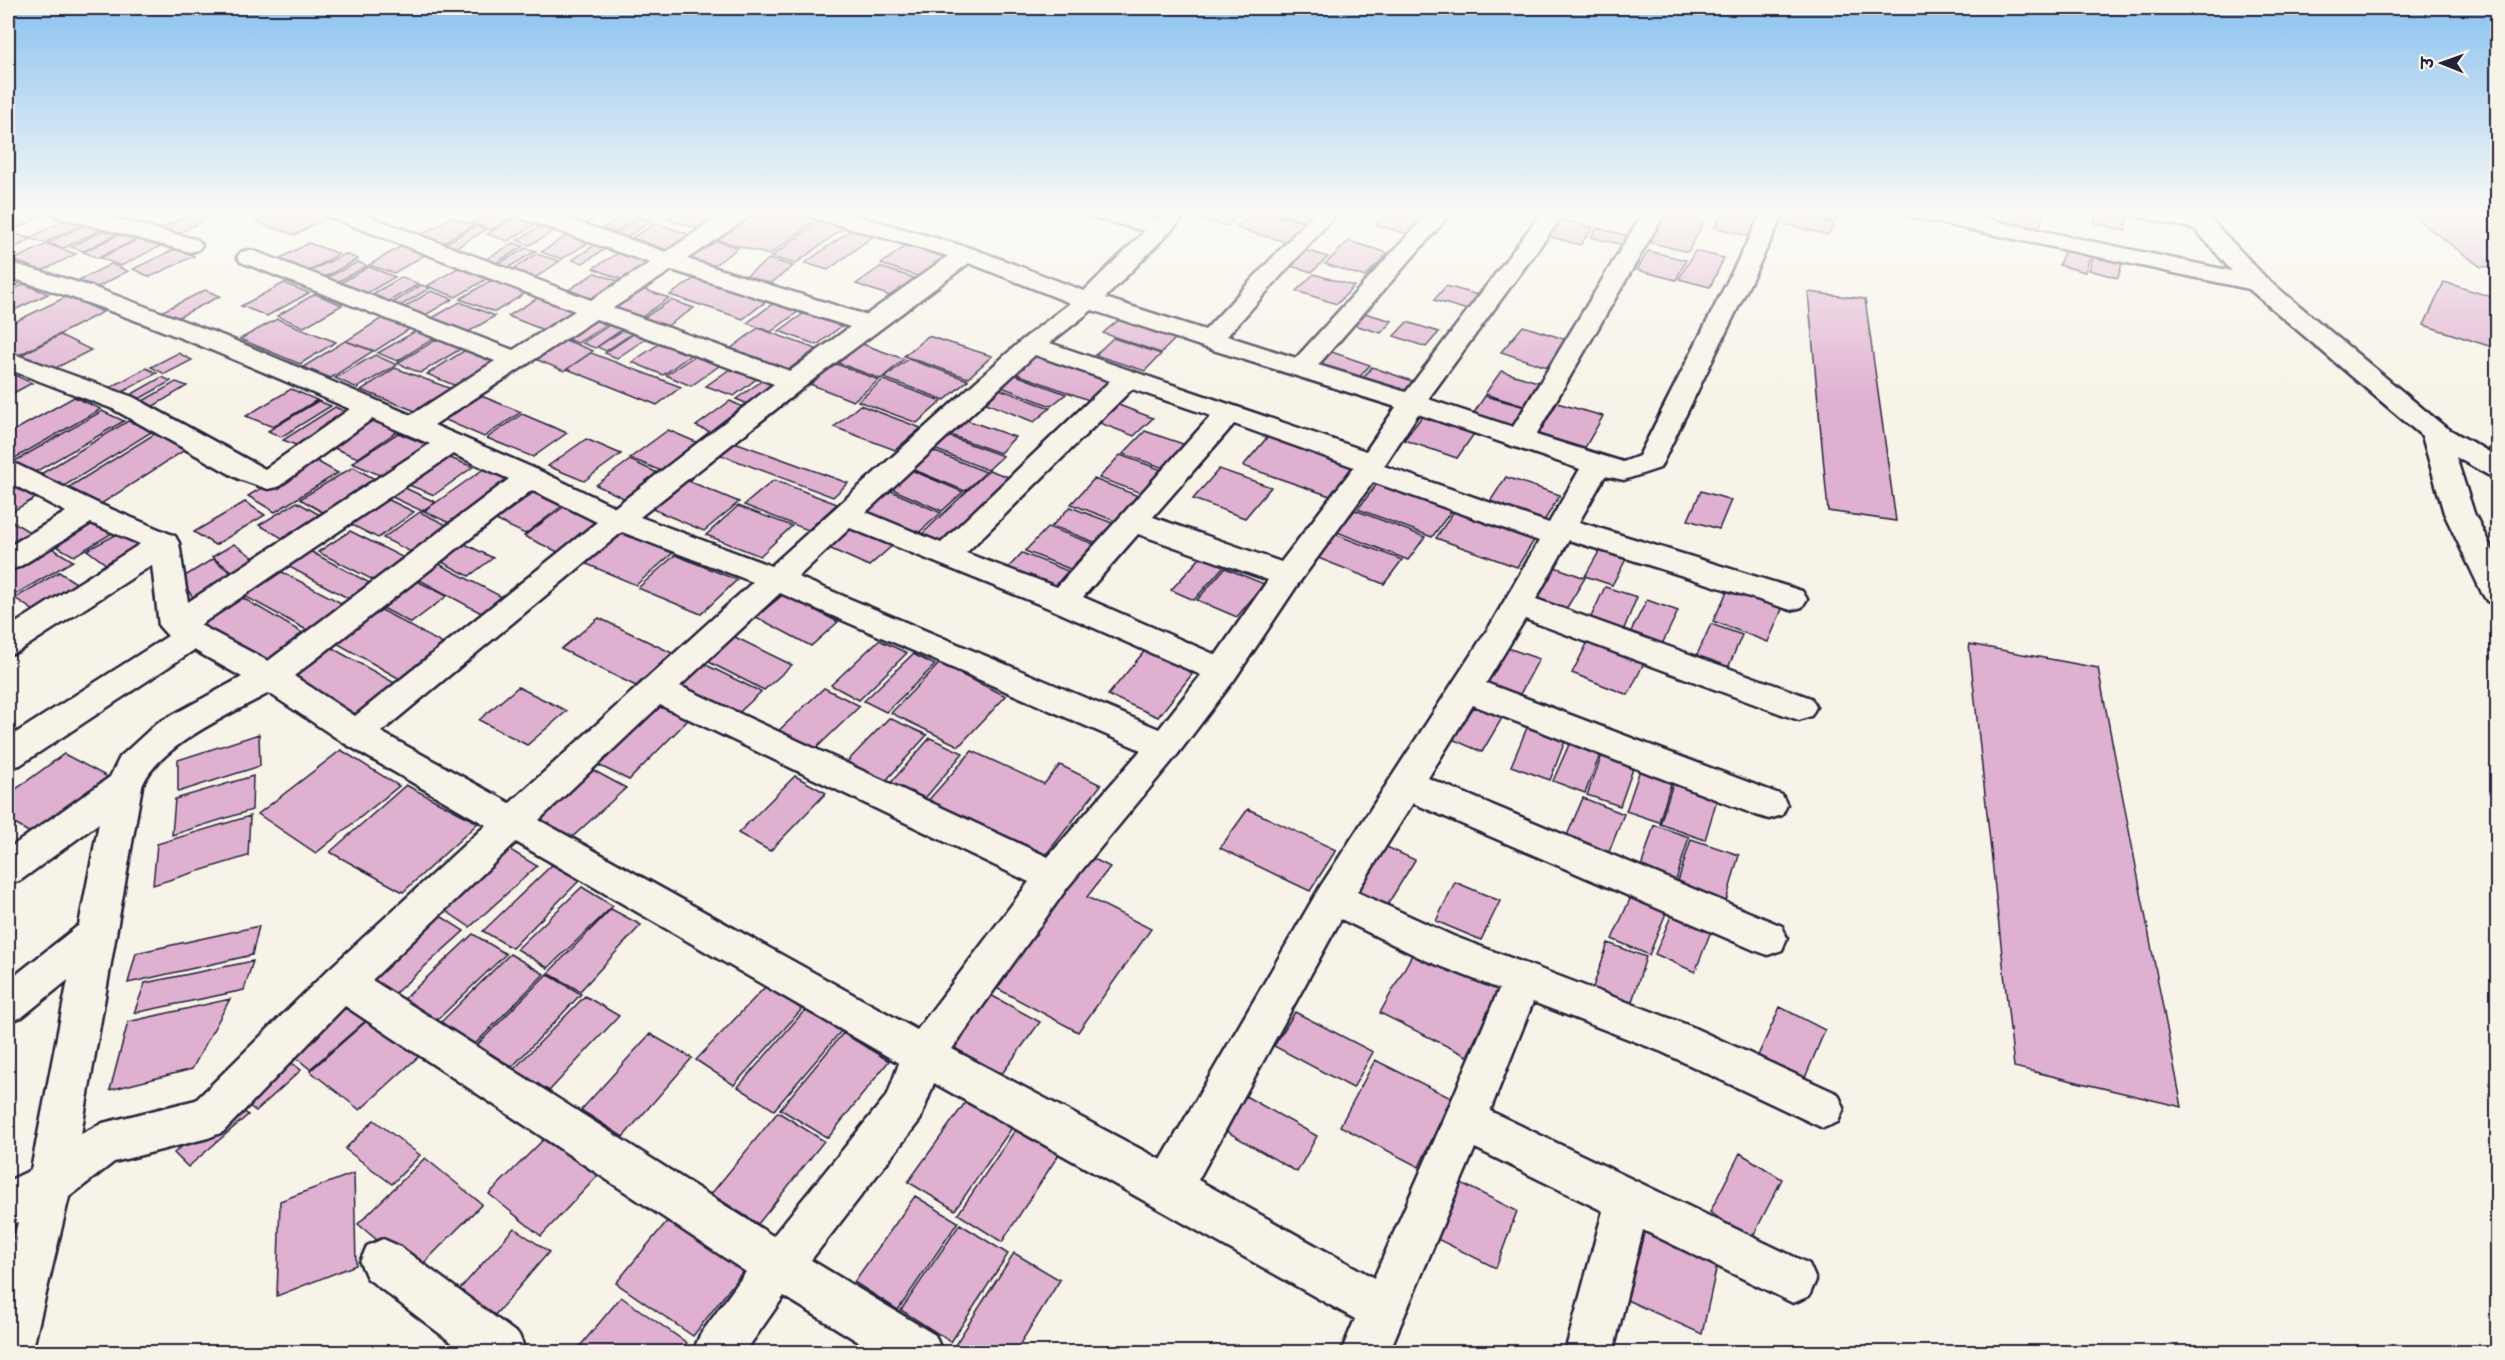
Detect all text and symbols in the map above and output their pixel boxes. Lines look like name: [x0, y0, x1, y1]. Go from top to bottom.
north arrow: [2412, 33, 2472, 93]
text: उ: [2416, 56, 2437, 70]

